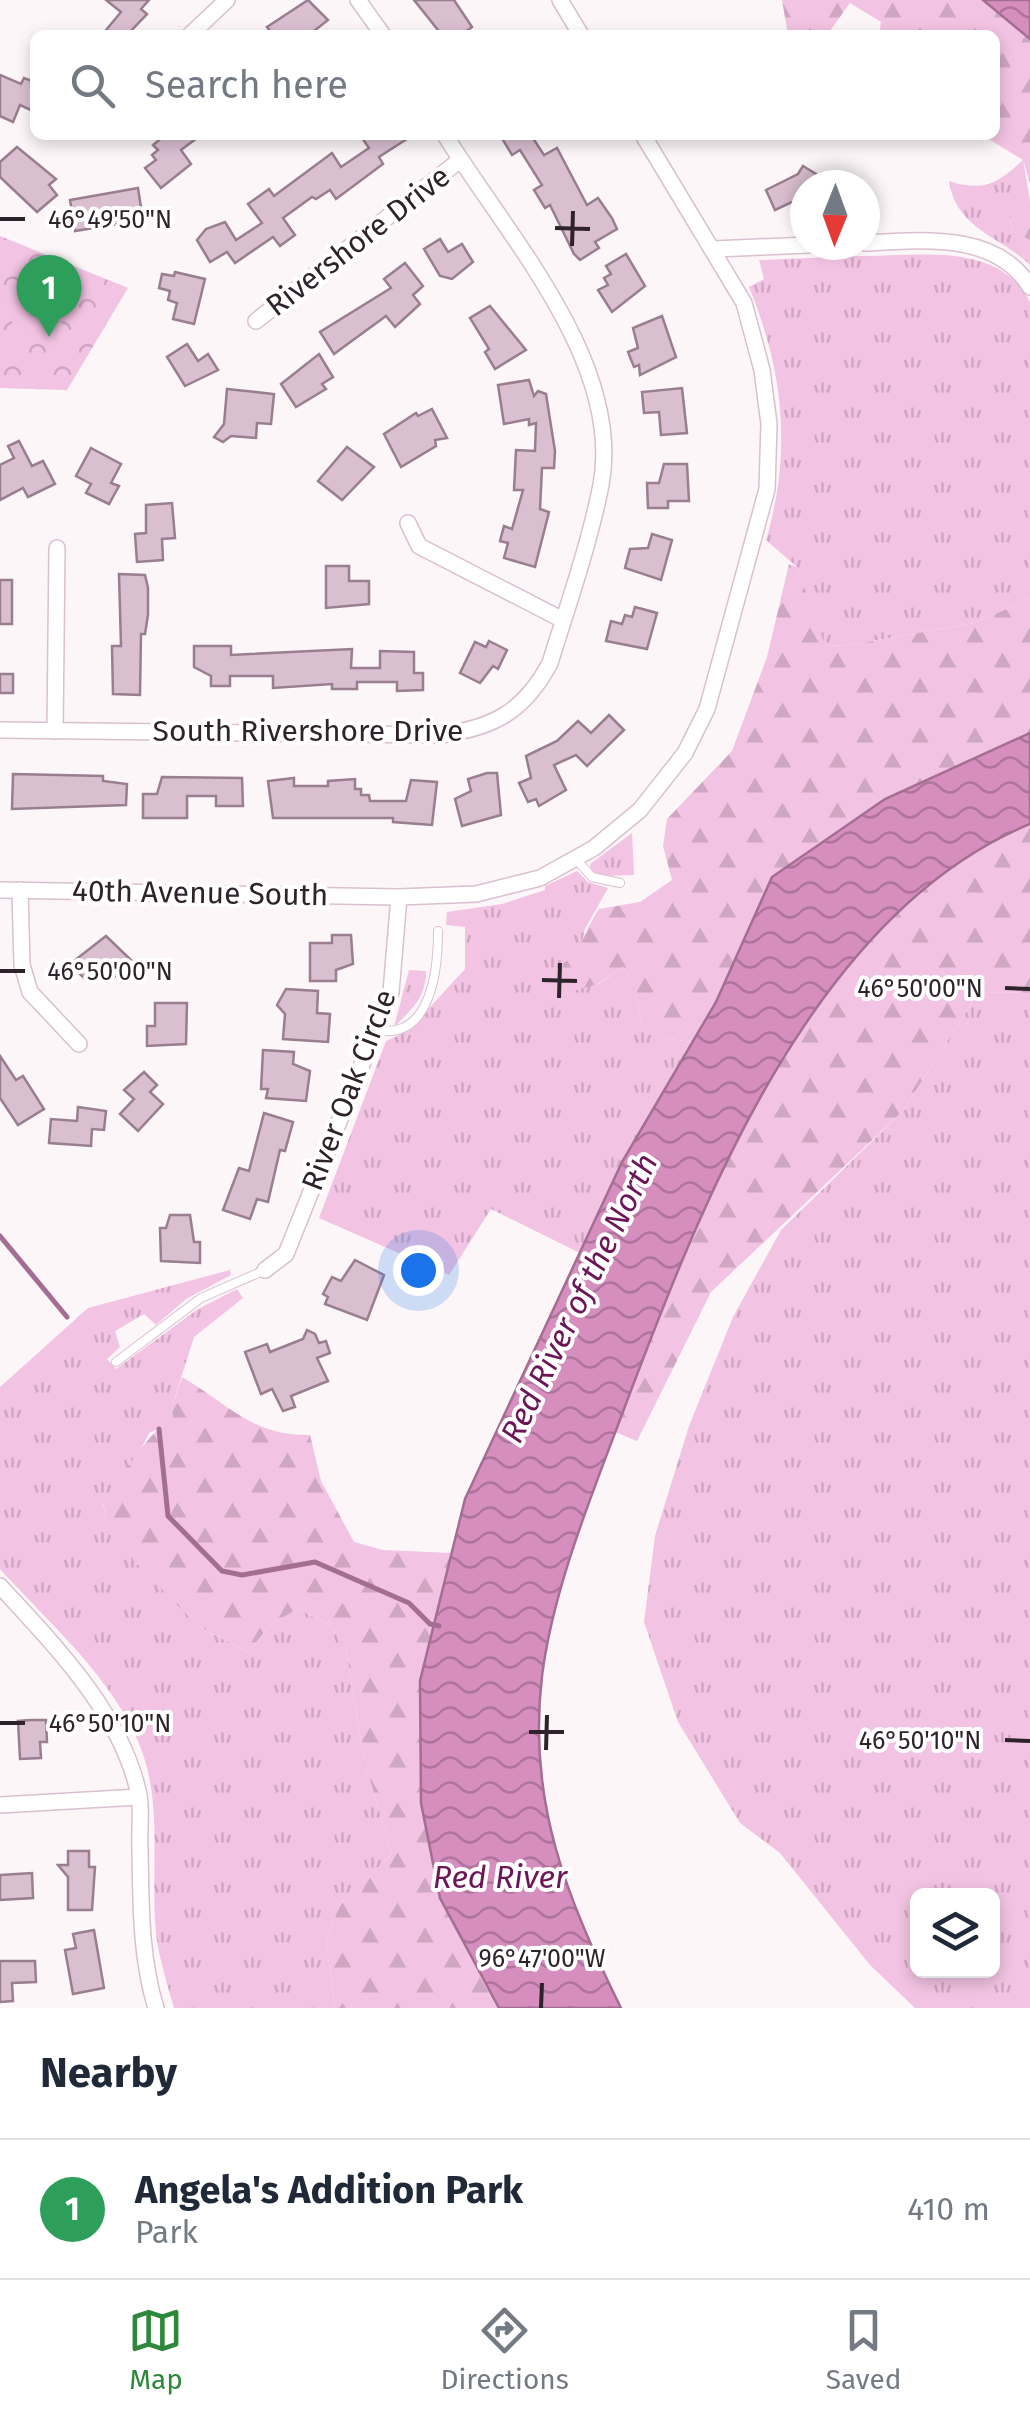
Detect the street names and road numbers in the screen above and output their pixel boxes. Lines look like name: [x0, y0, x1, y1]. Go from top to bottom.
street label: Rivershore Drive: [259, 158, 457, 324]
street label: South Rivershore Drive: [153, 713, 463, 749]
street label: 40th Avenue South: [72, 873, 328, 913]
street label: River Oak Circle: [294, 984, 404, 1196]

